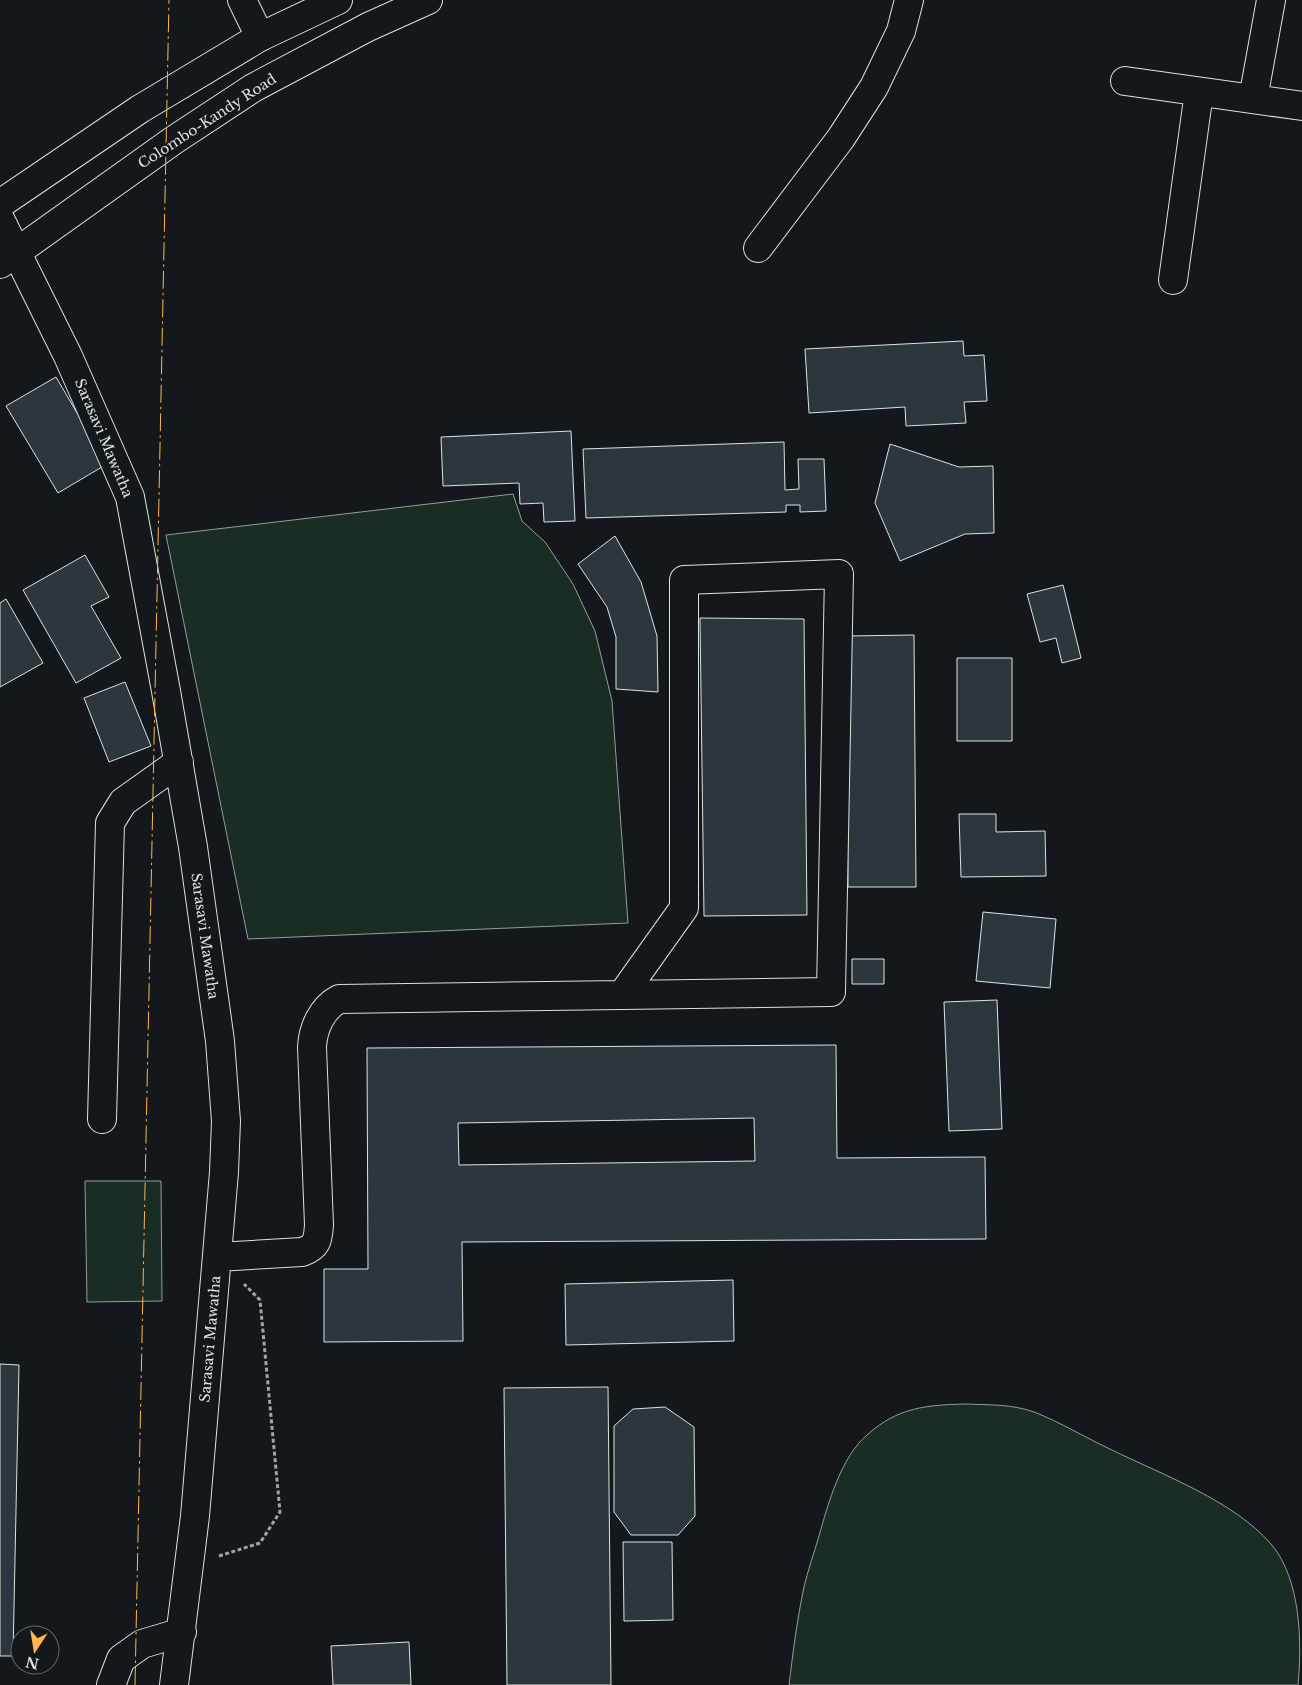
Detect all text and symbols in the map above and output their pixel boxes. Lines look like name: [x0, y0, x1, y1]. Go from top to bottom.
street label: Colombo-Kandy Road: [134, 69, 280, 172]
street label: Sarasavi Mawatha: [71, 376, 137, 500]
street label: Sarasavi Mawatha: [187, 872, 223, 1001]
street label: Sarasavi Mawatha: [195, 1275, 225, 1403]
north arrow: [10, 1625, 60, 1675]
text: N: [24, 1653, 41, 1673]

